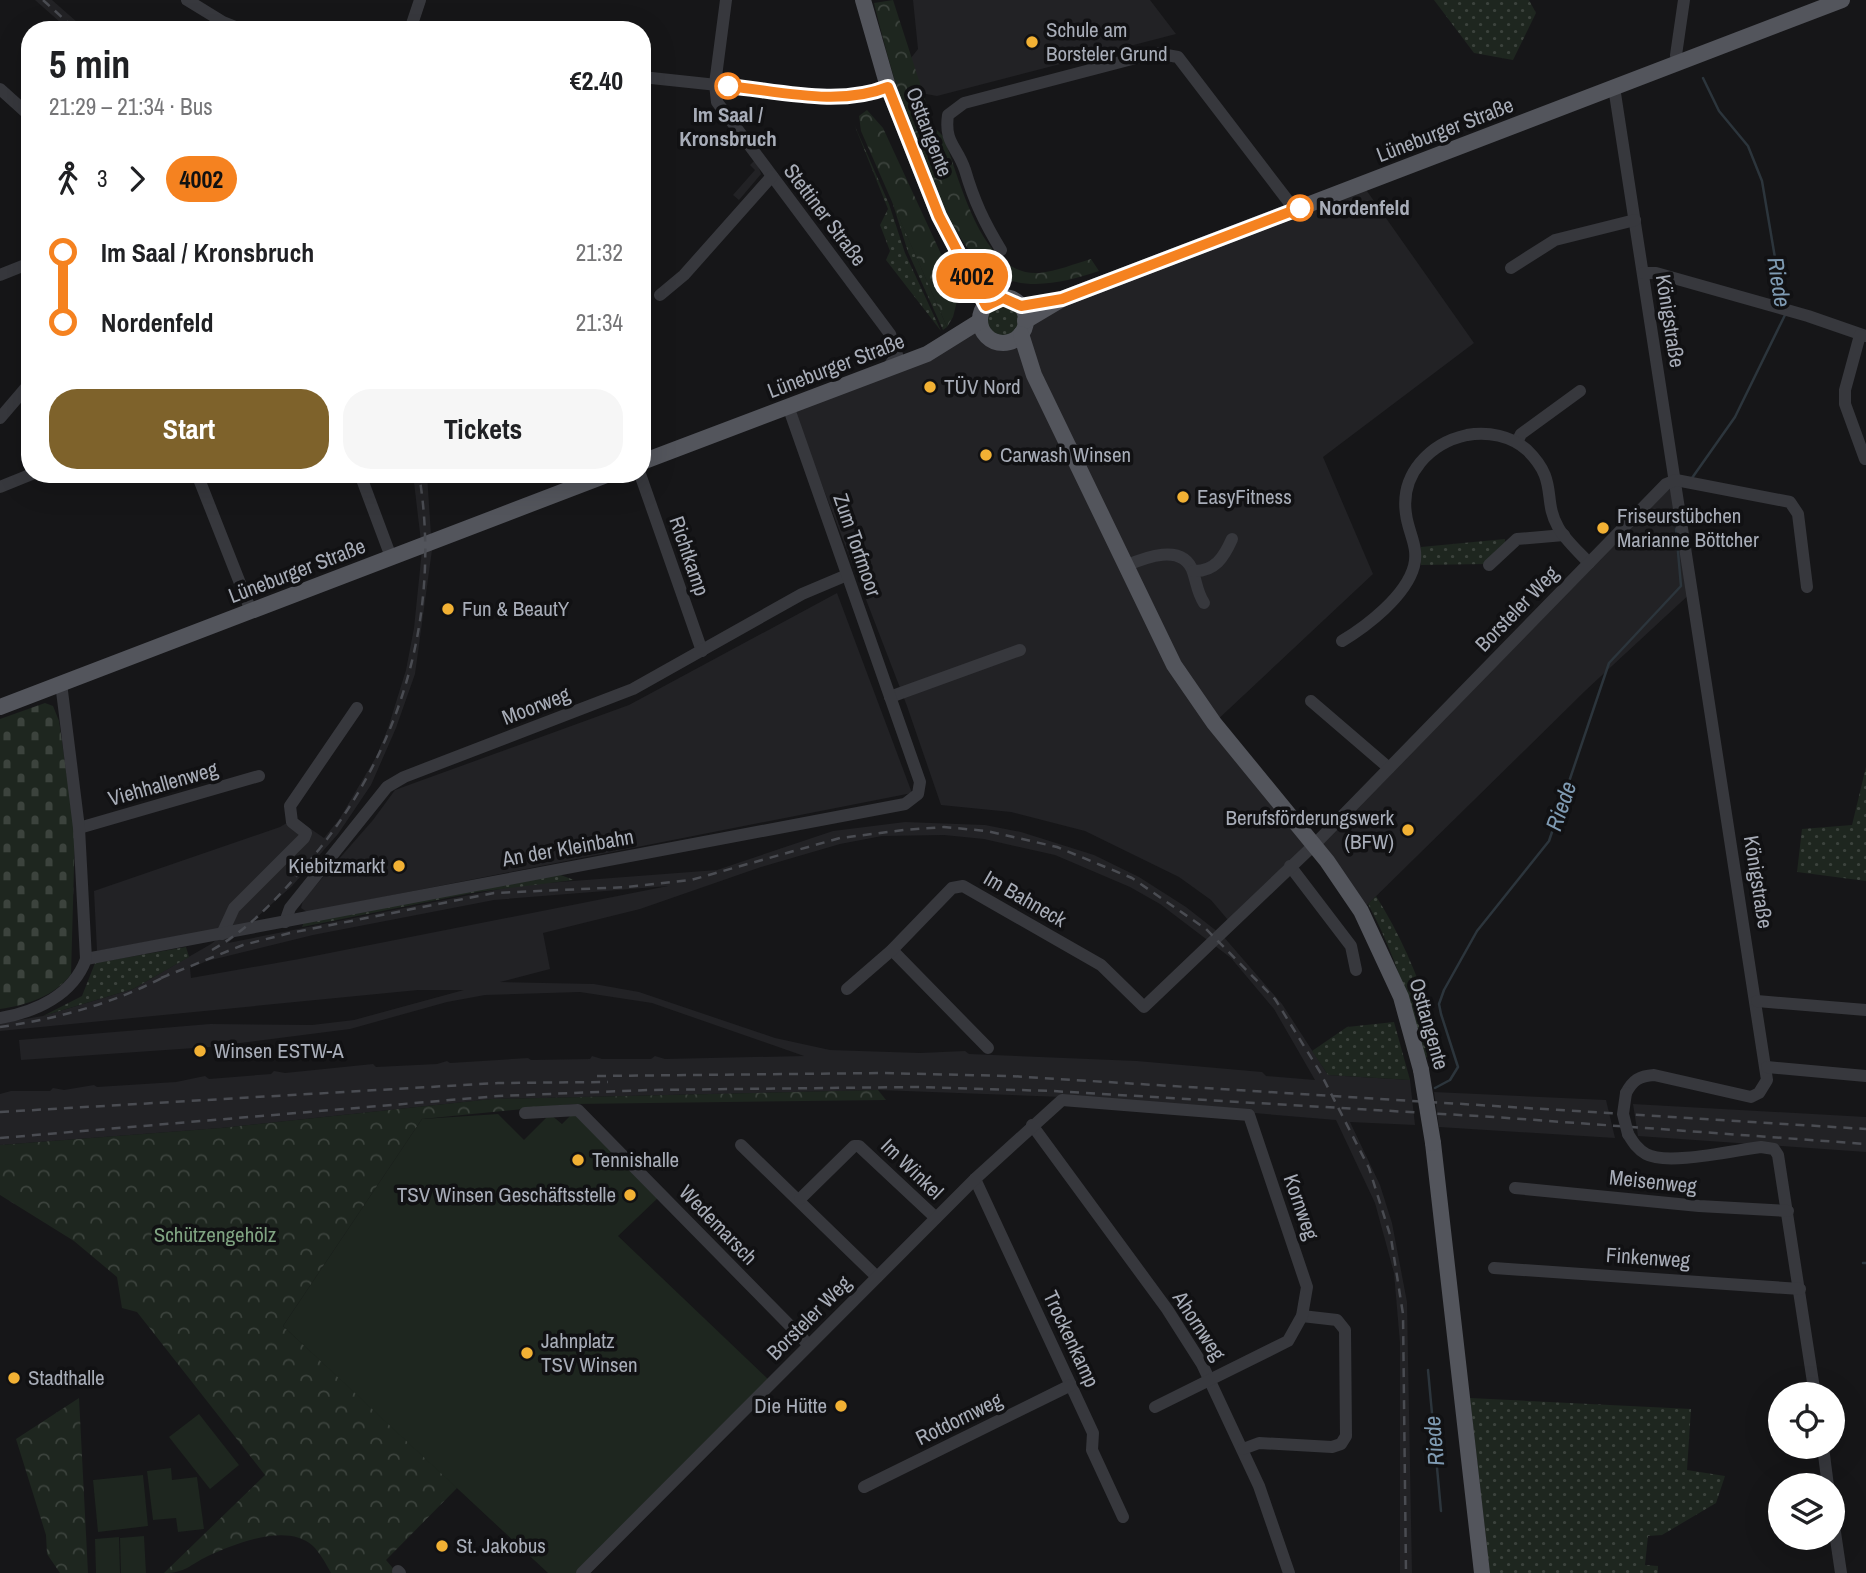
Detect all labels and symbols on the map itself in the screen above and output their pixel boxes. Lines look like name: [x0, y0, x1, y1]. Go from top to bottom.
place label: Schule am Borsteler Grund: [1046, 15, 1168, 68]
marker: Schule am Borsteler Grund: [1024, 34, 1040, 50]
marker: Im Saal / Kronsbruch: [715, 73, 741, 99]
street label: Osttangente: [899, 83, 960, 181]
street label: Lüneburger Straße: [1372, 90, 1517, 169]
place label: Im Saal / Kronsbruch: [679, 100, 777, 153]
street label: Stettiner Straße: [777, 157, 874, 272]
place label: Nordenfeld: [1319, 193, 1410, 222]
marker: Nordenfeld: [1287, 195, 1313, 221]
line badge: 4002: [923, 253, 1021, 299]
water label: Riede: [1760, 255, 1799, 309]
street label: Königstraße: [1649, 272, 1692, 370]
street label: Lüneburger Straße: [763, 326, 908, 405]
place label: TÜV Nord: [944, 372, 1021, 401]
marker: TÜV Nord: [922, 379, 938, 395]
place label: Carwash Winsen: [1000, 440, 1131, 469]
marker: Carwash Winsen: [978, 447, 994, 463]
place label: EasyFitness: [1197, 482, 1292, 511]
marker: EasyFitness: [1175, 489, 1191, 505]
street label: Zum Torfmoor: [826, 490, 889, 600]
place label: Friseurstübchen Marianne Böttcher: [1617, 501, 1759, 554]
street label: Richtkamp: [662, 512, 717, 599]
marker: Friseurstübchen Marianne Böttcher: [1595, 520, 1611, 536]
street label: Lüneburger Straße: [224, 531, 369, 610]
street label: Borsteler Weg: [1468, 559, 1565, 658]
place label: Fun & BeautY: [462, 594, 570, 623]
marker: Fun & BeautY: [440, 601, 456, 617]
street label: Moorweg: [498, 679, 574, 732]
street label: Viehhallenweg: [105, 754, 221, 813]
water label: Riede: [1538, 777, 1583, 835]
place label: Berufsförderungswerk (BFW): [1226, 803, 1394, 856]
street label: An der Kleinbahn: [499, 822, 636, 874]
marker: Berufsförderungswerk (BFW): [1400, 822, 1416, 838]
street label: Königstraße: [1737, 833, 1780, 931]
place label: Kiebitzmarkt: [288, 851, 385, 880]
marker: Kiebitzmarkt: [391, 858, 407, 874]
street label: Im Bahneck: [979, 863, 1072, 934]
street label: Osttangente: [1403, 975, 1456, 1073]
place label: Winsen ESTW-A: [214, 1036, 344, 1065]
marker: Winsen ESTW-A: [192, 1043, 208, 1059]
street label: Im Winkel: [875, 1132, 950, 1206]
place label: Tennishalle: [592, 1145, 679, 1174]
marker: Tennishalle: [570, 1152, 586, 1168]
street label: Meisenweg: [1608, 1162, 1699, 1201]
street label: Kornweg: [1277, 1170, 1326, 1244]
street label: Wedemarsch: [673, 1178, 764, 1271]
place label: TSV Winsen Geschäftsstelle: [397, 1180, 616, 1209]
marker: TSV Winsen Geschäftsstelle: [622, 1187, 638, 1203]
park label: Schützengehölz: [154, 1220, 277, 1249]
street label: Finkenweg: [1605, 1240, 1691, 1275]
street label: Borsteler Weg: [760, 1269, 858, 1366]
street label: Ahornweg: [1166, 1284, 1233, 1366]
street label: Trockenkamp: [1036, 1286, 1107, 1392]
place label: Jahnplatz TSV Winsen: [541, 1326, 638, 1379]
marker: Jahnplatz TSV Winsen: [519, 1345, 535, 1361]
place label: Stadthalle: [28, 1363, 105, 1392]
marker: Stadthalle: [6, 1370, 22, 1386]
street label: Rotdornweg: [911, 1385, 1007, 1452]
place label: Die Hütte: [754, 1391, 827, 1420]
marker: Die Hütte: [833, 1398, 849, 1414]
water label: Riede: [1416, 1415, 1451, 1467]
place label: St. Jakobus: [456, 1531, 546, 1560]
marker: St. Jakobus: [434, 1538, 450, 1554]

